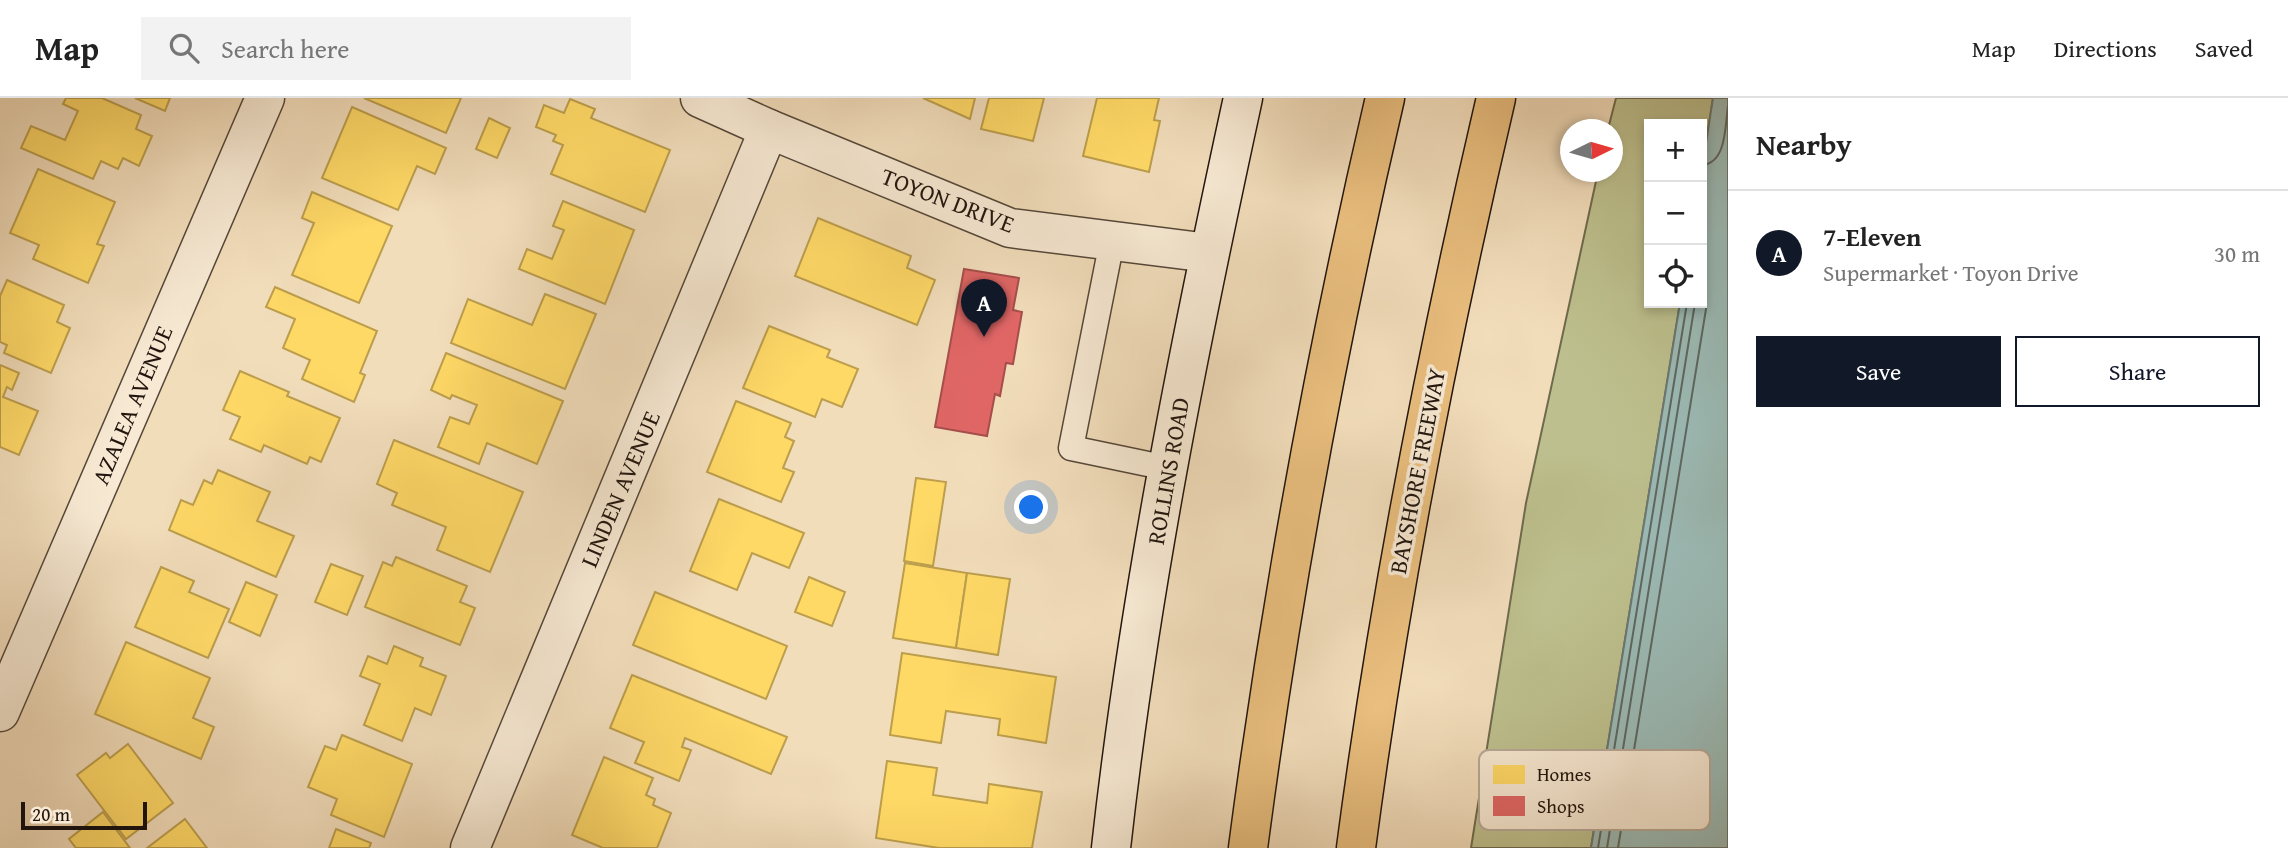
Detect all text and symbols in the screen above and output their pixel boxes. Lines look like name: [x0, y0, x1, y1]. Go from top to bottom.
search box: [141, 17, 631, 80]
text: Map: [35, 24, 99, 72]
icon: search: [165, 29, 203, 67]
text: Search here: [221, 29, 349, 68]
text: Map: [1972, 31, 2016, 66]
text: Directions: [2054, 31, 2157, 66]
text: Saved: [2195, 31, 2253, 66]
north arrow: [1560, 119, 1623, 182]
map controls: [1644, 119, 1707, 308]
button: +: [1644, 119, 1707, 182]
text: Nearby: [1756, 122, 1852, 166]
street label: TOYON DRIVE: [876, 159, 1020, 241]
button: −: [1644, 182, 1707, 245]
text: 7-Eleven: [1823, 217, 1921, 256]
text: A: [1772, 237, 1786, 270]
text: 30 m: [2214, 237, 2260, 270]
button: locate: [1644, 245, 1707, 308]
text: Supermarket · Toyon Drive: [1823, 256, 2079, 289]
pin: A: [961, 279, 1007, 337]
street label: AZALEA AVENUE: [83, 320, 181, 490]
button: Save: [1756, 336, 2001, 407]
button: Share: [2015, 336, 2260, 407]
street label: BAYSHORE FREEWAY: [1380, 365, 1454, 577]
street label: ROLLINS ROAD: [1138, 395, 1198, 547]
street label: LINDEN AVENUE: [571, 405, 669, 573]
your location: [1014, 490, 1048, 524]
legend: [1479, 750, 1710, 830]
text: Homes: [1537, 760, 1591, 788]
text: Shops: [1537, 792, 1584, 820]
scale bar: [21, 799, 147, 831]
text: 20 m: [32, 800, 70, 828]

